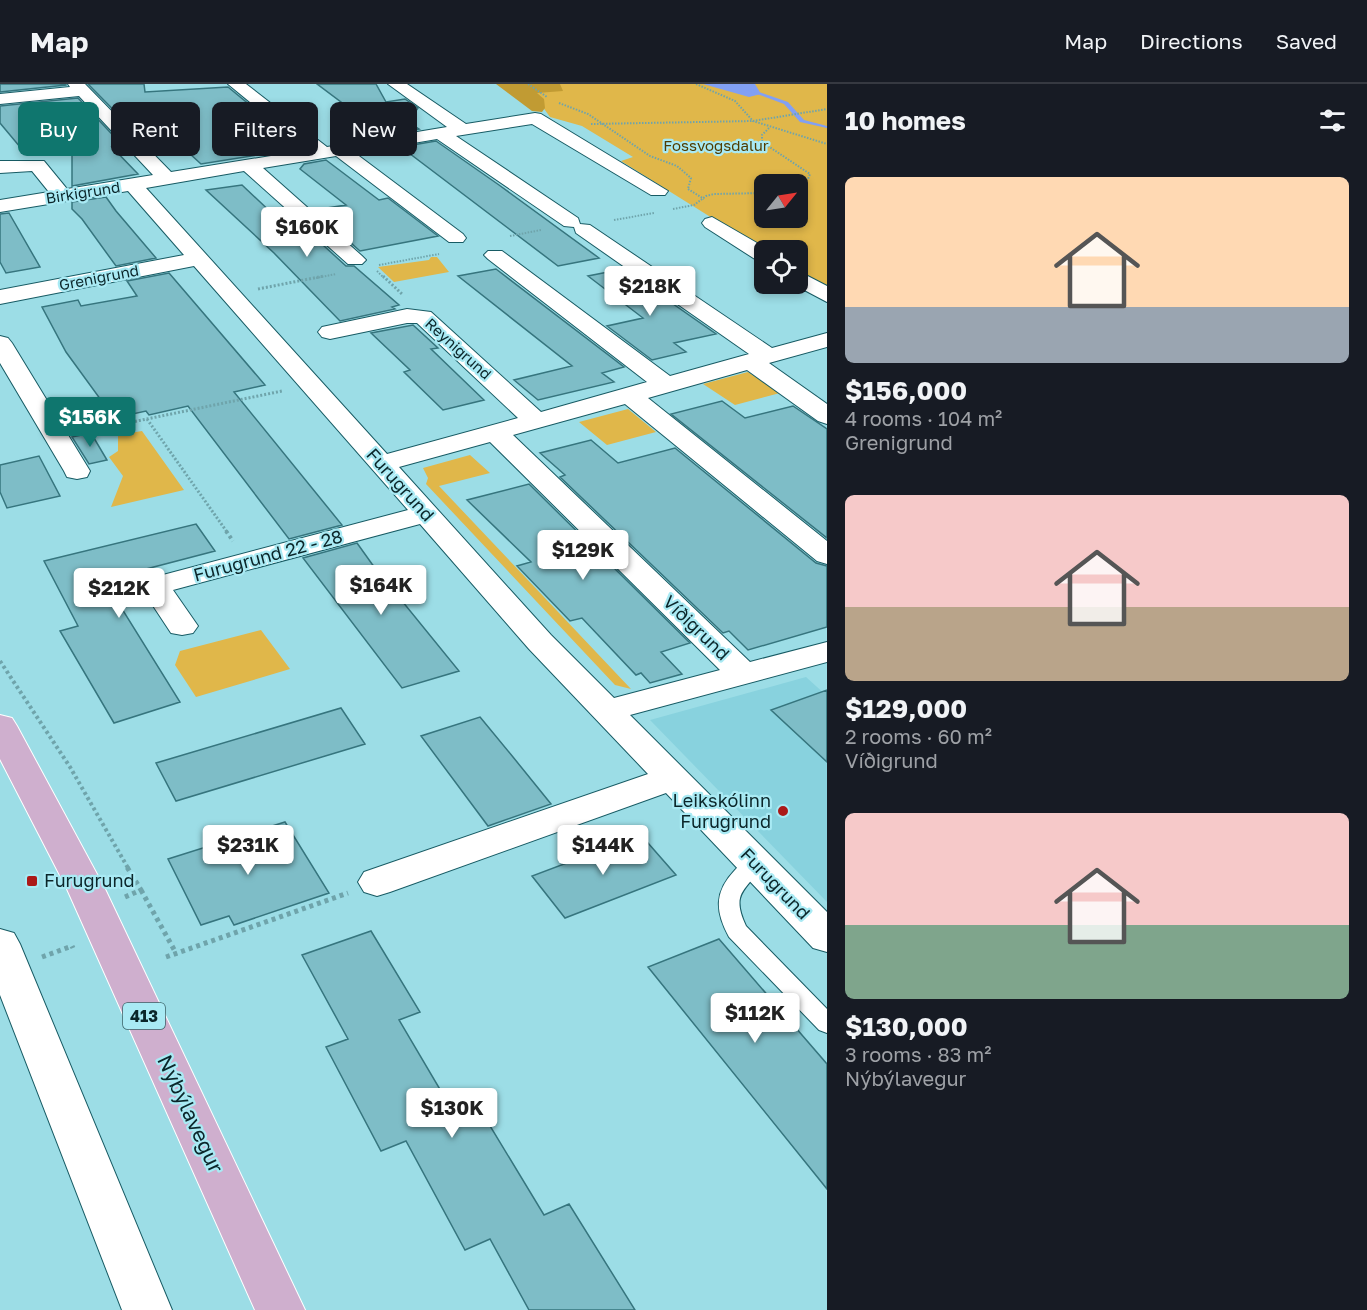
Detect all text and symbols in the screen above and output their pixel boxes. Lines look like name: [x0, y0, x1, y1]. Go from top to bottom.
text: Map: [30, 25, 88, 58]
text: Map: [1064, 28, 1107, 54]
text: Directions: [1140, 28, 1243, 54]
text: Saved: [1276, 28, 1337, 54]
chip: Buy: [18, 102, 99, 156]
chip: Rent: [111, 102, 200, 156]
chip: Filters: [212, 102, 318, 156]
chip: New: [330, 102, 417, 156]
icon: filters: [1316, 104, 1349, 137]
text: 10 homes: [845, 105, 966, 136]
park label: Fossvogsdalur: [663, 136, 769, 154]
north arrow: [754, 174, 808, 228]
map controls: [754, 174, 808, 294]
street label: Birkigrund: [44, 177, 121, 207]
pin: $160K: [265, 207, 349, 258]
text: $160K: [275, 214, 339, 238]
icon: home: [1043, 216, 1151, 324]
button: locate: [754, 240, 808, 294]
street label: Grenigrund: [57, 260, 140, 294]
pin: $218K: [608, 266, 692, 317]
text: $218K: [618, 273, 682, 297]
street label: Reynigrund: [422, 314, 495, 383]
text: $156,000: [845, 375, 967, 406]
pin: $156K: [48, 397, 132, 448]
text: $156K: [58, 404, 122, 428]
text: 4 rooms · 104 m²: [845, 406, 1002, 430]
text: Grenigrund: [845, 430, 953, 454]
street label: Furugrund: [362, 443, 439, 525]
street label: Furugrund 22 - 28: [191, 525, 345, 585]
pin: $129K: [541, 530, 625, 581]
icon: home: [1043, 534, 1151, 642]
text: $129K: [551, 537, 615, 561]
pin: $164K: [339, 565, 423, 616]
pin: $212K: [77, 568, 161, 619]
text: $164K: [349, 572, 413, 596]
text: $212K: [88, 575, 150, 599]
street label: Víðigrund: [659, 590, 734, 664]
text: $129,000: [845, 693, 967, 724]
text: 2 rooms · 60 m²: [845, 724, 992, 748]
text: Víðigrund: [845, 748, 938, 772]
place label: Leikskólinn Furugrund: [673, 789, 771, 832]
marker: Leikskólinn Furugrund: [776, 804, 790, 818]
pin: $231K: [206, 825, 290, 876]
pin: $144K: [561, 825, 645, 876]
text: $231K: [217, 832, 279, 856]
text: $144K: [571, 832, 635, 856]
street label: Furugrund: [736, 843, 815, 924]
icon: home: [1043, 852, 1151, 960]
place label: Furugrund: [44, 869, 135, 891]
marker: Furugrund: [25, 874, 39, 888]
pin: $112K: [713, 993, 797, 1044]
text: $112K: [725, 1000, 785, 1024]
road number: 413: [123, 1003, 165, 1029]
text: $130,000: [845, 1011, 968, 1042]
text: 3 rooms · 83 m²: [845, 1042, 991, 1066]
street label: Nýbýlavegur: [152, 1050, 230, 1177]
text: Nýbýlavegur: [845, 1066, 966, 1090]
pin: $130K: [410, 1088, 494, 1139]
text: $130K: [420, 1095, 484, 1119]

